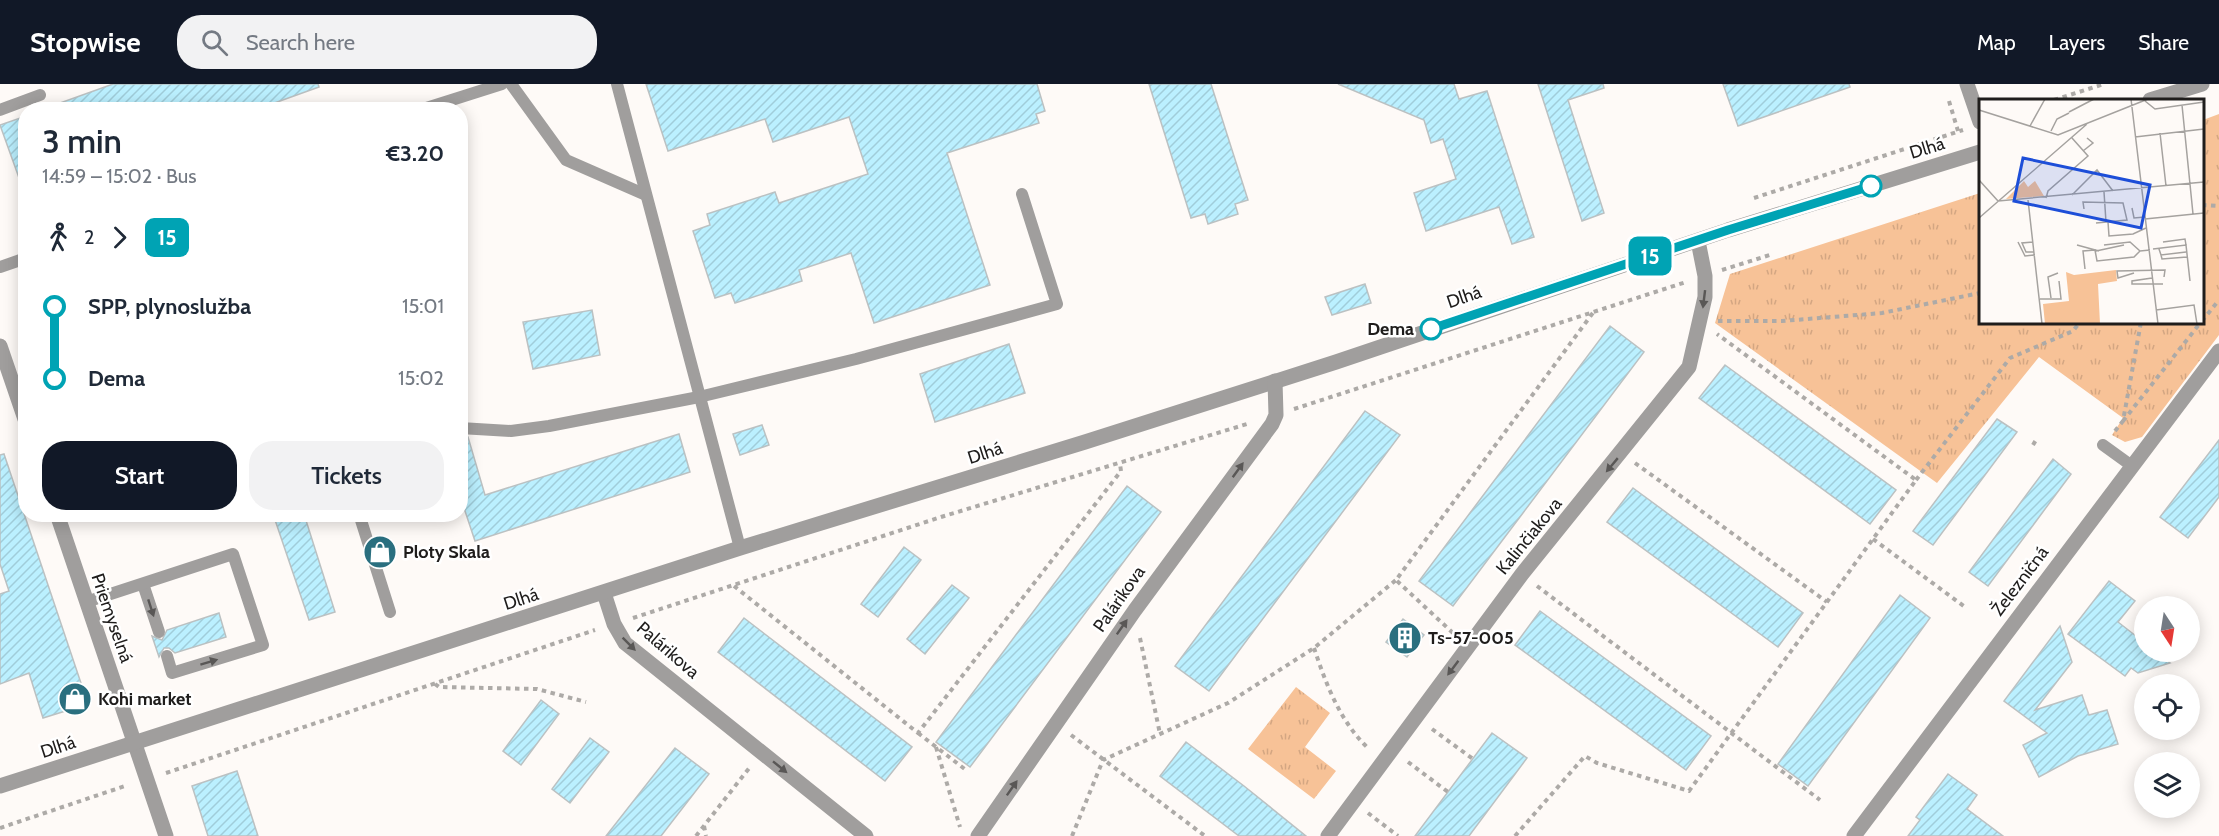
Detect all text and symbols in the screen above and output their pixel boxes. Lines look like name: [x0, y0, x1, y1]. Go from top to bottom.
search box: [177, 15, 597, 69]
text: Stopwise: [30, 25, 141, 59]
icon: search: [198, 26, 231, 59]
text: Search here: [246, 29, 355, 56]
text: Map: [1977, 30, 2016, 55]
text: Layers: [2049, 30, 2105, 55]
text: Share: [2138, 30, 2189, 55]
inset map: [1979, 99, 2204, 324]
text: 3 min: [42, 121, 122, 161]
street label: Dlhá: [1907, 132, 1948, 164]
text: €3.20: [386, 140, 444, 167]
text: 14:59 – 15:02 · Bus: [42, 164, 197, 188]
unlabelled marker: [1860, 175, 1882, 197]
icon: walk: [42, 221, 75, 254]
icon: forward: [103, 221, 136, 254]
text: 2: [84, 225, 94, 249]
text: 15: [157, 225, 177, 250]
line badge: 15: [1623, 236, 1677, 276]
text: 15: [1640, 244, 1660, 269]
street label: Dlhá: [1444, 281, 1485, 313]
one-way arrow: [1699, 289, 1708, 308]
text: SPP, plynoslužba: [88, 293, 251, 320]
text: 15:01: [402, 294, 444, 318]
place label: Dema: [1367, 318, 1414, 340]
marker: Dema: [1420, 318, 1442, 340]
text: Dema: [88, 365, 145, 392]
text: 15:02: [398, 366, 444, 390]
street label: Dlhá: [965, 437, 1006, 469]
button: Start: [42, 441, 237, 510]
button: Tickets: [249, 441, 444, 510]
one-way arrow: [1606, 457, 1619, 473]
one-way arrow: [1231, 463, 1243, 478]
street label: Kalinčiakova: [1491, 493, 1567, 579]
shop icon: Ploty Skala: [362, 534, 398, 570]
place label: Ploty Skala: [403, 541, 490, 563]
street label: Železničná: [1986, 541, 2053, 620]
street label: Palárikova: [1088, 561, 1150, 636]
street label: Priemyselná: [86, 570, 138, 666]
street label: Dlhá: [501, 583, 542, 615]
north arrow: [2134, 596, 2200, 662]
map controls: [2134, 596, 2200, 818]
one-way arrow: [146, 599, 156, 617]
street label: Palárikova: [632, 617, 704, 683]
one-way arrow: [1116, 620, 1128, 636]
building icon: Ts-57-005: [1387, 620, 1423, 656]
place label: Ts-57-005: [1428, 627, 1514, 649]
one-way arrow: [622, 637, 636, 652]
one-way arrow: [200, 657, 218, 666]
one-way arrow: [1447, 660, 1459, 676]
button: locate: [2134, 674, 2200, 740]
shop icon: Kohi market: [57, 681, 93, 717]
place label: Kohi market: [98, 688, 192, 710]
street label: Dlhá: [38, 731, 79, 763]
button: layers: [2134, 752, 2200, 818]
one-way arrow: [772, 761, 788, 774]
one-way arrow: [1006, 780, 1018, 796]

